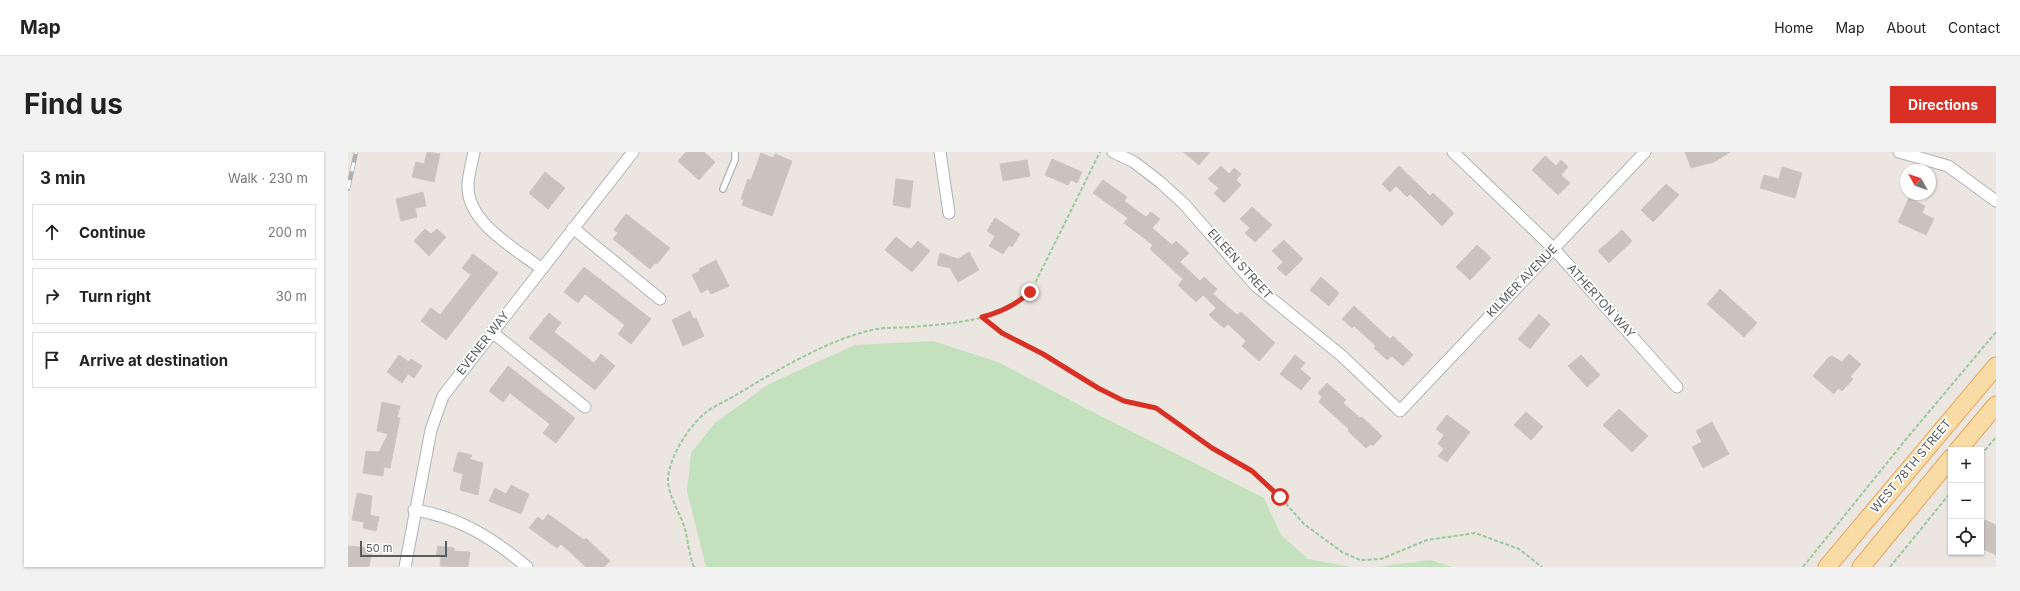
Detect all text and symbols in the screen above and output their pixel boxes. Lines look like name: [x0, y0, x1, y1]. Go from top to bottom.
text: Map: [20, 16, 61, 39]
text: Home: [1774, 19, 1813, 36]
text: Map: [1835, 19, 1865, 36]
text: About: [1887, 19, 1926, 36]
text: Contact: [1948, 19, 2000, 36]
button: Directions: [1890, 86, 1996, 123]
text: Find us: [24, 87, 123, 121]
north arrow: [1900, 164, 1936, 200]
text: 3 min: [40, 168, 86, 188]
text: Walk · 230 m: [228, 170, 308, 186]
icon: ahead: [41, 221, 63, 243]
text: Continue: [79, 223, 146, 242]
text: 200 m: [268, 224, 307, 240]
street label: EILEEN STREET: [1205, 225, 1276, 302]
street label: KILMER AVENUE: [1483, 241, 1560, 320]
street label: ATHERTON WAY: [1564, 261, 1639, 341]
route end: [1021, 283, 1039, 301]
icon: right: [41, 285, 63, 307]
text: Turn right: [79, 287, 151, 306]
text: 30 m: [276, 288, 307, 304]
street label: EVENER WAY: [453, 308, 512, 378]
icon: arrive: [41, 349, 63, 371]
text: Arrive at destination: [79, 351, 228, 370]
street label: WEST 78TH STREET: [1867, 416, 1954, 515]
map controls: [1948, 447, 1984, 555]
button: +: [1948, 447, 1984, 483]
button: −: [1948, 483, 1984, 519]
route start: [1271, 488, 1289, 506]
button: locate: [1948, 519, 1984, 555]
scale bar: [360, 539, 447, 558]
text: 50 m: [366, 541, 392, 555]

